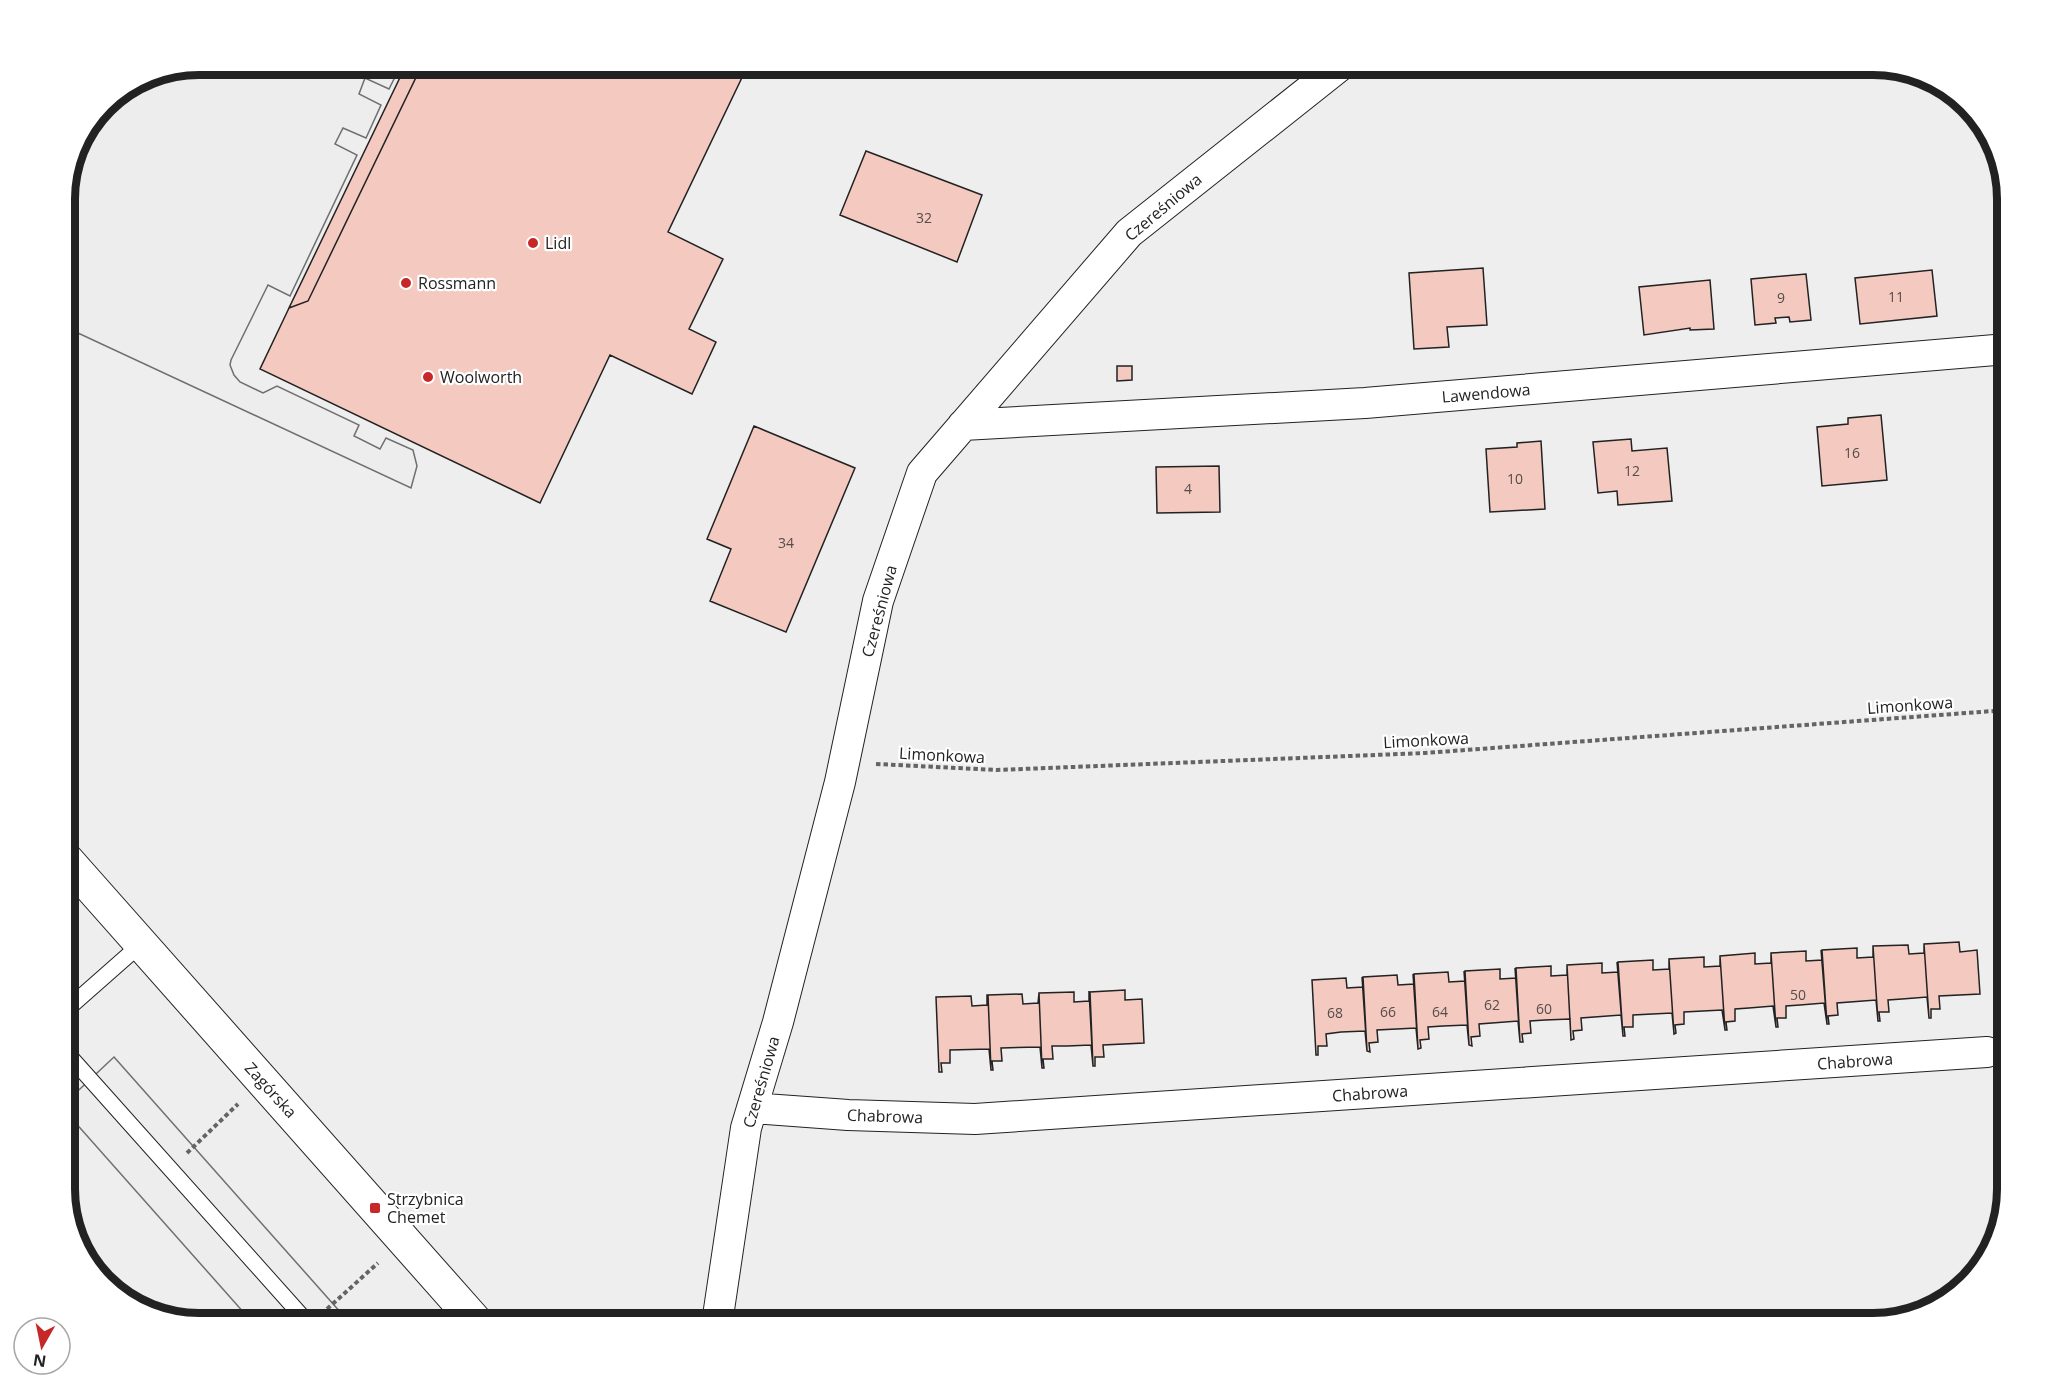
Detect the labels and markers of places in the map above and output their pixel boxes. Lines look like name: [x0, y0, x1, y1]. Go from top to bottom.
place label: Lidl: [545, 232, 571, 254]
marker: Lidl: [526, 236, 540, 250]
place label: Rossmann: [418, 272, 496, 294]
marker: Rossmann: [399, 276, 413, 290]
place label: Woolworth: [440, 366, 522, 388]
marker: Woolworth: [421, 370, 435, 384]
place label: Strzybnica Chemet: [387, 1188, 464, 1228]
marker: Strzybnica Chemet: [368, 1201, 382, 1215]

